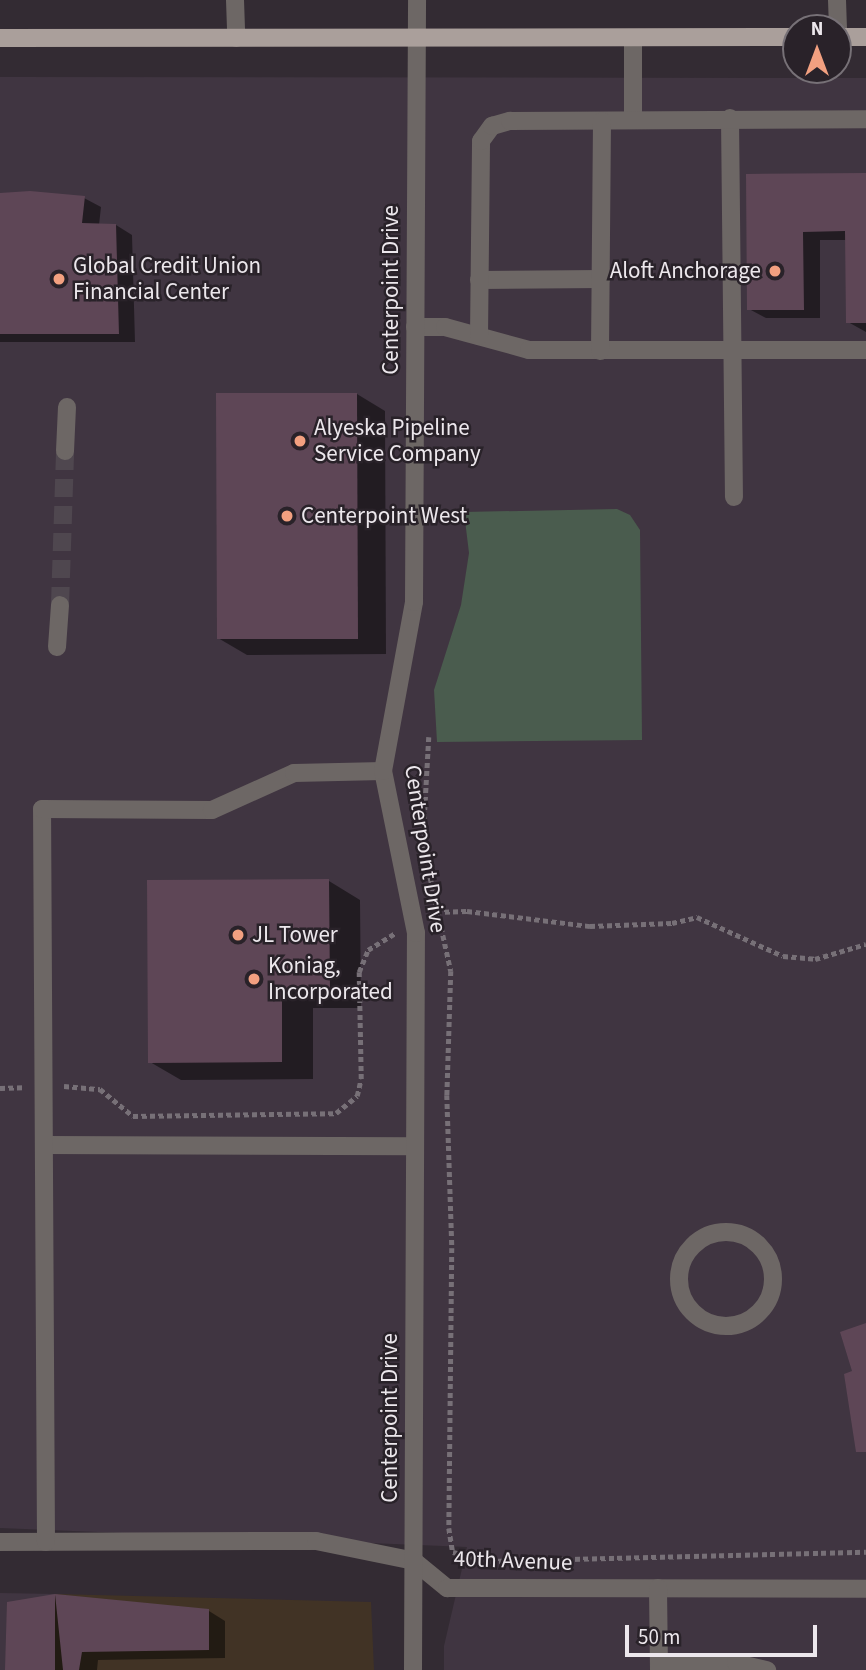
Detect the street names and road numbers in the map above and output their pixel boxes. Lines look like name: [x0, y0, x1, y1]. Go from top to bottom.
street label: Centerpoint Drive: [377, 205, 405, 375]
street label: Centerpoint Drive: [398, 763, 452, 935]
street label: Centerpoint Drive: [376, 1333, 404, 1503]
street label: 40th Avenue: [453, 1545, 573, 1577]

